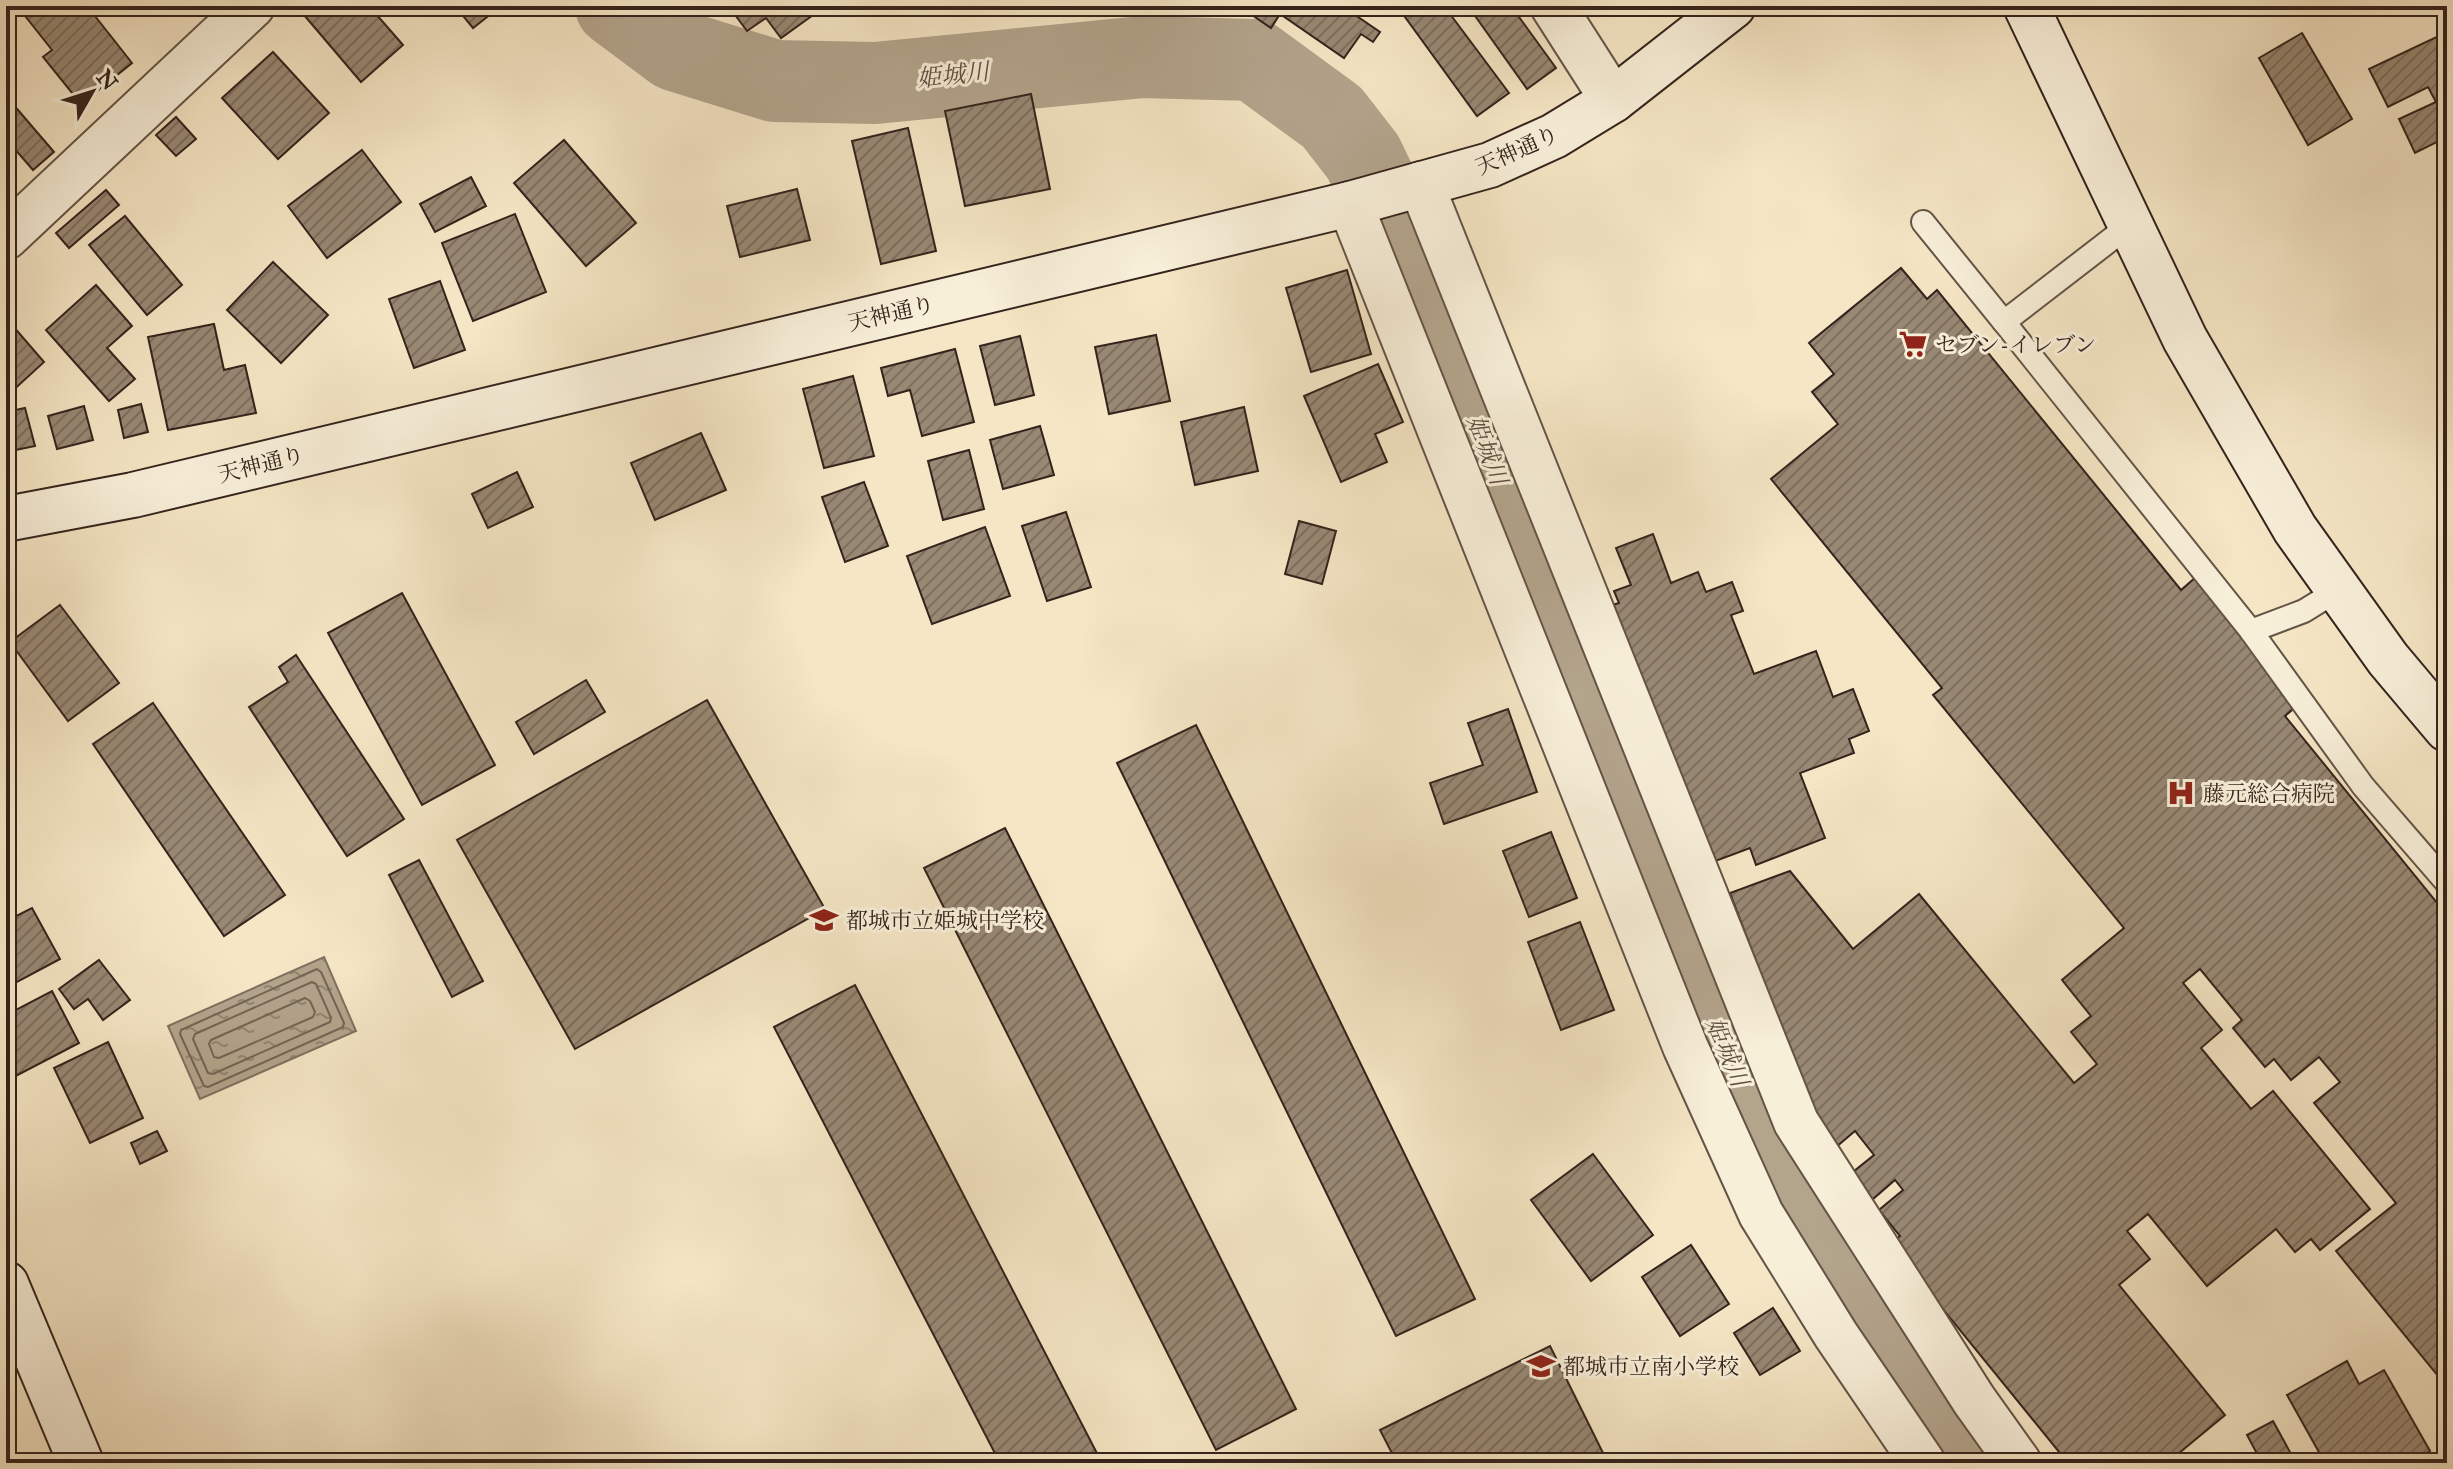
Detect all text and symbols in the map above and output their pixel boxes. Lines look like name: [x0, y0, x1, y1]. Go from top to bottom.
north arrow: [52, 52, 132, 132]
water label: 姫城川: [916, 56, 993, 94]
text: N: [91, 64, 124, 96]
street label: 天神通り: [1472, 120, 1563, 181]
street label: 天神通り: [845, 290, 937, 337]
supermarket icon: セブン-イレブン: [1898, 329, 1928, 359]
place label: セブン-イレブン: [1935, 331, 2096, 358]
water label: 姫城川: [1460, 411, 1515, 492]
street label: 天神通り: [215, 441, 307, 488]
hospital icon: 藤元総合病院: [2166, 778, 2196, 808]
place label: 藤元総合病院: [2203, 780, 2335, 807]
school or university icon: 都城市立姫城中学校: [809, 905, 839, 935]
place label: 都城市立姫城中学校: [846, 907, 1044, 934]
water label: 姫城川: [1699, 1013, 1756, 1094]
school or university icon: 都城市立南小学校: [1526, 1351, 1556, 1381]
place label: 都城市立南小学校: [1563, 1353, 1739, 1380]

